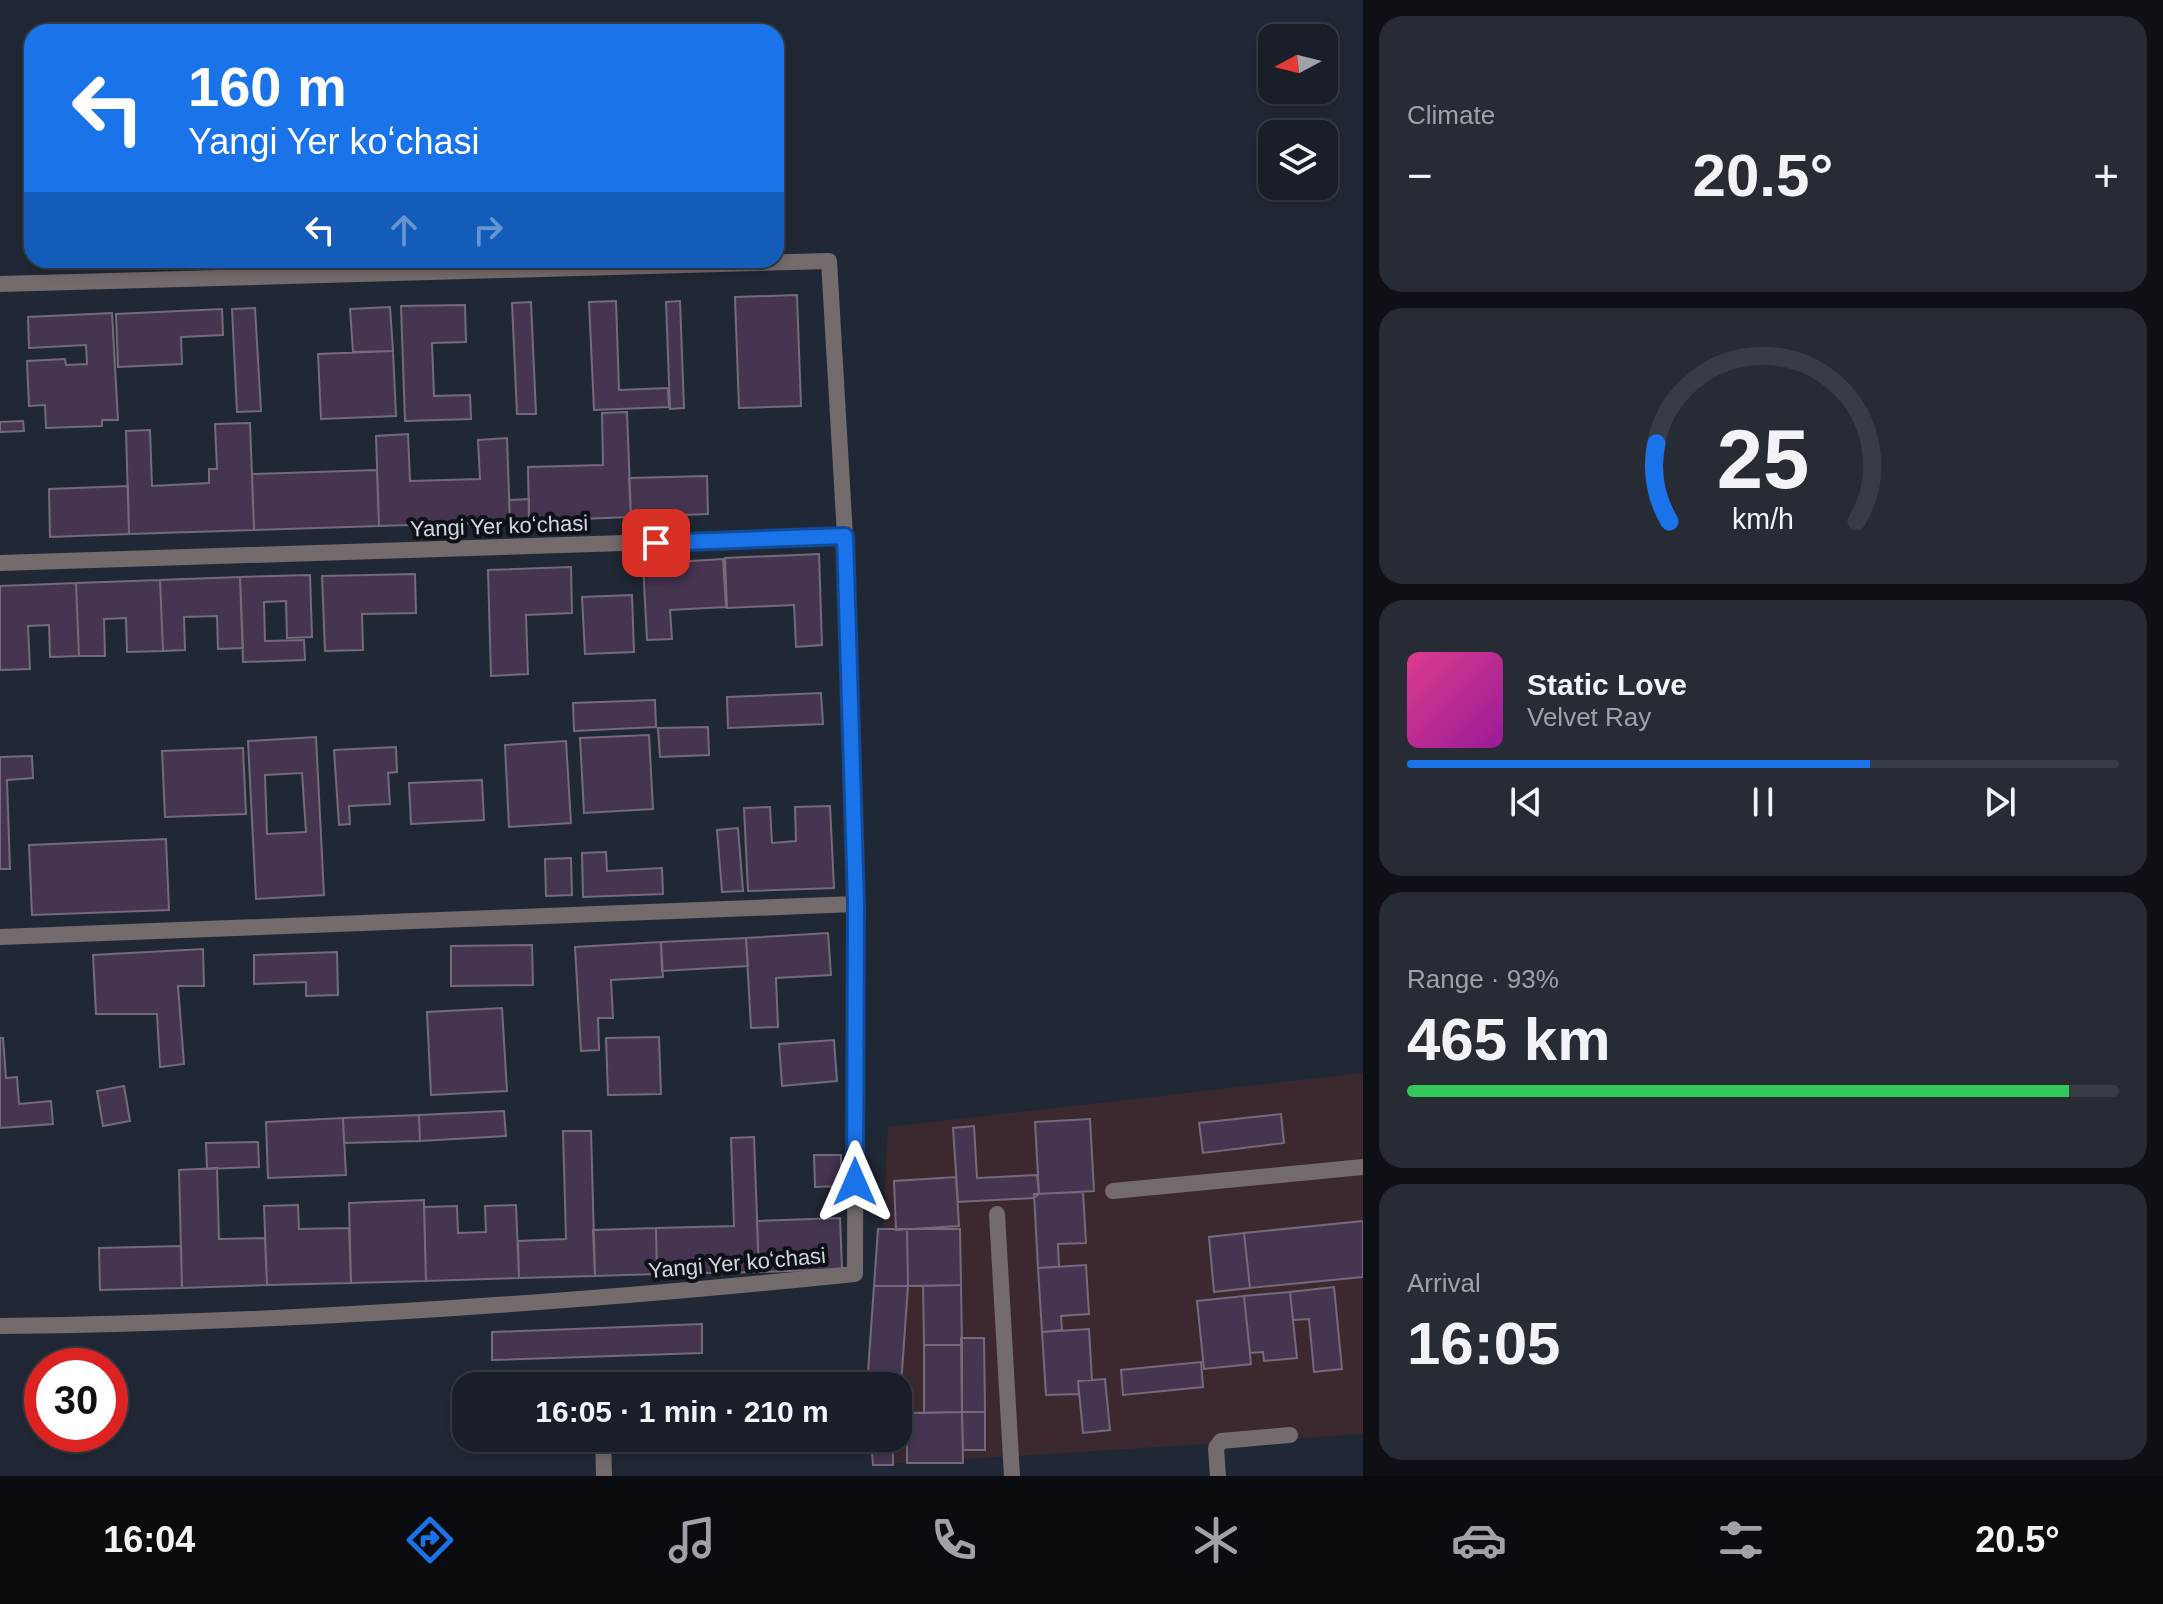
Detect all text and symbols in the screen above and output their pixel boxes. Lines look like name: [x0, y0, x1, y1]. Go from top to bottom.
north arrow: [1258, 24, 1338, 104]
map controls: [1258, 24, 1338, 200]
text: 160 m: [188, 55, 347, 118]
icon: left: [56, 56, 160, 160]
text: Climate: [1407, 100, 1495, 130]
button: layers: [1258, 120, 1338, 200]
text: Yangi Yer koʻchasi: [188, 121, 480, 162]
text: 20.5°: [1693, 142, 1833, 209]
text: −: [1407, 151, 1433, 200]
text: +: [2093, 151, 2119, 200]
icon: left: [298, 208, 342, 252]
icon: ahead: [382, 208, 426, 252]
icon: right: [466, 208, 510, 252]
text: 25: [1717, 413, 1809, 506]
text: km/h: [1732, 503, 1794, 535]
pin: [622, 509, 690, 577]
street label: Yangi Yer koʻchasi: [410, 510, 588, 542]
icon: arrive: [634, 521, 678, 565]
text: Static Love: [1527, 668, 1687, 701]
text: Velvet Ray: [1527, 702, 1651, 732]
icon: previous: [1504, 780, 1548, 824]
icon: pause: [1741, 780, 1785, 824]
icon: next: [1978, 780, 2022, 824]
text: Range · 93%: [1407, 964, 1559, 994]
text: 465 km: [1407, 1006, 1611, 1073]
position arrow: [813, 1140, 897, 1224]
street label: Yangi Yer koʻchasi: [647, 1243, 827, 1283]
text: Arrival: [1407, 1268, 1481, 1298]
text: 16:05: [1407, 1310, 1560, 1377]
speed limit sign: 30: [24, 1348, 128, 1452]
text: 16:05 · 1 min · 210 m: [535, 1395, 829, 1428]
icon: directions: [402, 1512, 458, 1568]
icon: music: [664, 1512, 720, 1568]
icon: phone: [926, 1512, 982, 1568]
icon: climate: [1188, 1512, 1244, 1568]
icon: car: [1451, 1512, 1507, 1568]
icon: filters: [1713, 1512, 1769, 1568]
text: 16:04: [103, 1519, 195, 1560]
text: 20.5°: [1975, 1519, 2060, 1560]

